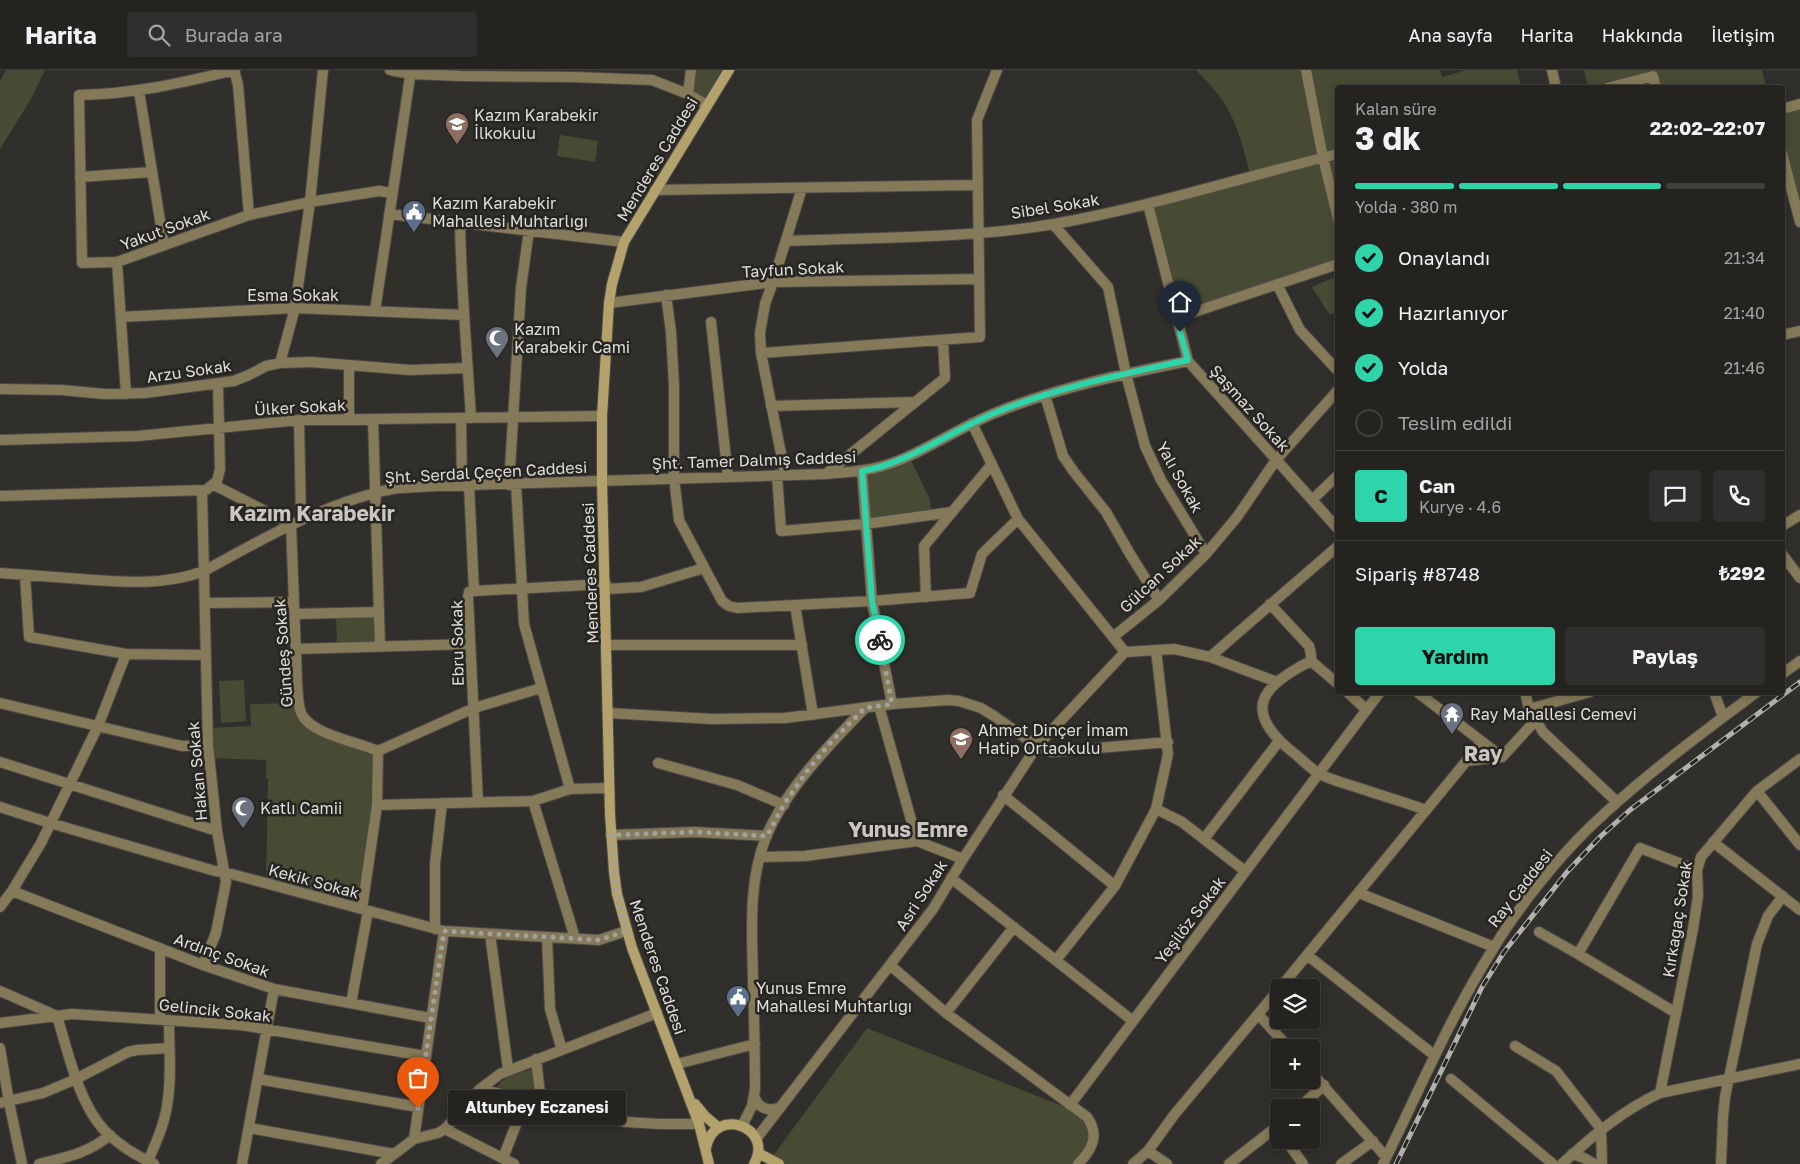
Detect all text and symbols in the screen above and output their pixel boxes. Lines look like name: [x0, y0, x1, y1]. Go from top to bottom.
search box: [127, 12, 477, 57]
text: Harita: [25, 20, 97, 49]
icon: search: [145, 21, 173, 49]
text: Burada ara: [185, 23, 283, 46]
text: Ana sayfa: [1409, 24, 1493, 46]
text: Harita: [1521, 24, 1574, 46]
text: Hakkında: [1602, 24, 1683, 46]
text: İletişim: [1711, 24, 1775, 46]
street label: Menderes Caddesi: [612, 93, 702, 225]
text: Kalan süre: [1355, 99, 1436, 119]
place label: Kazım Karabekir İlkokulu: [474, 105, 598, 143]
school or university icon: Kazım Karabekir İlkokulu: [444, 111, 470, 145]
text: 22:02–22:07: [1650, 116, 1765, 139]
text: 3 dk: [1355, 119, 1421, 157]
street label: Sibel Sokak: [1009, 189, 1101, 223]
place label: Kazım Karabekir Mahallesi Muhtarlığı: [432, 193, 588, 231]
text: Yolda · 380 m: [1355, 197, 1457, 217]
public building icon: Kazım Karabekir Mahallesi Muhtarlığı: [401, 199, 427, 233]
street label: Yakut Sokak: [117, 204, 213, 254]
icon: check: [1355, 244, 1383, 272]
text: Onaylandı: [1398, 246, 1490, 269]
text: 21:34: [1724, 248, 1765, 268]
street label: Tayfun Sokak: [741, 256, 845, 282]
pin: [1159, 281, 1201, 332]
street label: Esma Sokak: [247, 285, 339, 305]
icon: home: [1166, 288, 1194, 316]
icon: check: [1355, 299, 1383, 327]
text: Hazırlanıyor: [1398, 301, 1508, 324]
text: 21:40: [1723, 303, 1765, 323]
place label: Kazım Karabekir Cami: [514, 319, 630, 357]
mosque icon: Kazım Karabekir Cami: [484, 325, 510, 359]
icon: check: [1355, 354, 1383, 382]
street label: Arzu Sokak: [145, 355, 233, 387]
text: Yolda: [1398, 356, 1448, 379]
text: 21:46: [1724, 358, 1765, 378]
street label: Şaşmaz Sokak: [1206, 360, 1294, 456]
street label: Ülker Sokak: [254, 395, 346, 419]
text: Teslim edildi: [1398, 411, 1512, 434]
street label: Yalı Sokak: [1152, 438, 1208, 516]
street label: Şht. Tamer Dalmış Caddesi: [651, 446, 857, 474]
street label: Şht. Serdal Çeçen Caddesi: [384, 457, 588, 487]
button: chat: [1649, 470, 1701, 522]
button: phone: [1713, 470, 1765, 522]
text: Can: [1419, 474, 1455, 497]
text: C: [1374, 484, 1388, 507]
text: Kurye · 4.6: [1419, 497, 1501, 517]
district label: Kazım Karabekir: [229, 500, 395, 526]
street label: Menderes Caddesi: [578, 502, 602, 644]
street label: Gülcan Sokak: [1115, 531, 1205, 617]
text: ₺292: [1719, 561, 1765, 584]
text: Sipariş #8748: [1355, 562, 1480, 585]
street label: Gündeş Sokak: [269, 598, 297, 708]
street label: Ebru Sokak: [446, 600, 468, 686]
courier: [855, 615, 905, 665]
icon: bike: [866, 626, 894, 654]
button: Yardım: [1355, 627, 1555, 685]
button: Paylaş: [1565, 627, 1765, 685]
temple icon: Ray Mahallesi Cemevi: [1439, 701, 1465, 735]
place label: Ray Mahallesi Cemevi: [1470, 704, 1637, 724]
street label: Hakan Sokak: [183, 720, 211, 822]
place label: Ahmet Dinçer İmam Hatip Ortaokulu: [978, 720, 1128, 758]
school or university icon: Ahmet Dinçer İmam Hatip Ortaokulu: [948, 726, 974, 760]
district label: Ray: [1464, 740, 1503, 766]
mosque icon: Katlı Camii: [230, 795, 256, 829]
place label: Katlı Camii: [260, 798, 342, 818]
district label: Yunus Emre: [848, 816, 968, 842]
street label: Ray Caddesi: [1483, 845, 1557, 931]
street label: Asri Sokak: [891, 856, 951, 934]
street label: Kekik Sokak: [266, 859, 362, 903]
street label: Kırkağaç Sokak: [1658, 859, 1696, 979]
street label: Yeşilöz Sokak: [1151, 872, 1229, 968]
street label: Menderes Caddesi: [626, 897, 690, 1037]
street label: Ardınç Sokak: [171, 928, 273, 982]
place label: Yunus Emre Mahallesi Muhtarlığı: [756, 978, 912, 1016]
map controls: [1270, 979, 1320, 1149]
button: layers: [1270, 979, 1320, 1029]
public building icon: Yunus Emre Mahallesi Muhtarlığı: [725, 984, 751, 1018]
street label: Gelincik Sokak: [158, 994, 272, 1026]
button: +: [1270, 1039, 1320, 1089]
pin: [397, 1057, 439, 1108]
icon: bag: [404, 1064, 432, 1092]
callout: Altunbey Eczanesi: [448, 1090, 626, 1126]
text: Altunbey Eczanesi: [465, 1097, 609, 1117]
button: −: [1270, 1099, 1320, 1149]

